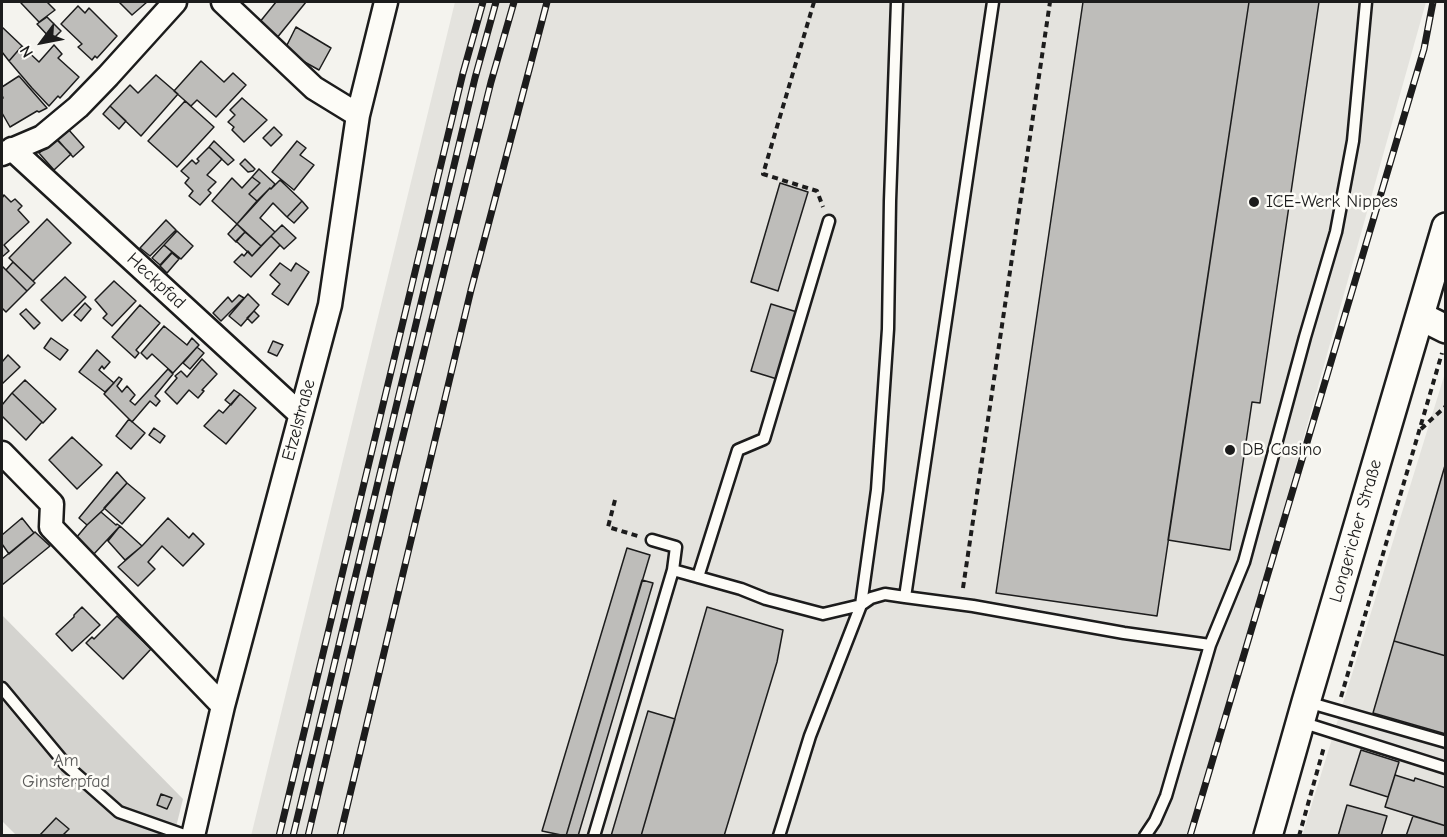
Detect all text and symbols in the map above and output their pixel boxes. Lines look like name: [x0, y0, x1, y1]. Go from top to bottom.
north arrow: [12, 12, 72, 72]
text: N: [16, 42, 37, 61]
place label: ICE-Werk Nippes: [1266, 191, 1398, 213]
marker: ICE-Werk Nippes: [1247, 195, 1261, 209]
street label: Heckpfad: [122, 248, 190, 314]
street label: Etzelstraße: [278, 377, 320, 463]
place label: DB Casino: [1242, 439, 1322, 461]
marker: DB Casino: [1223, 443, 1237, 457]
street label: Longericher Straße: [1325, 457, 1387, 605]
park label: Am Ginsterpfad: [22, 750, 110, 792]

